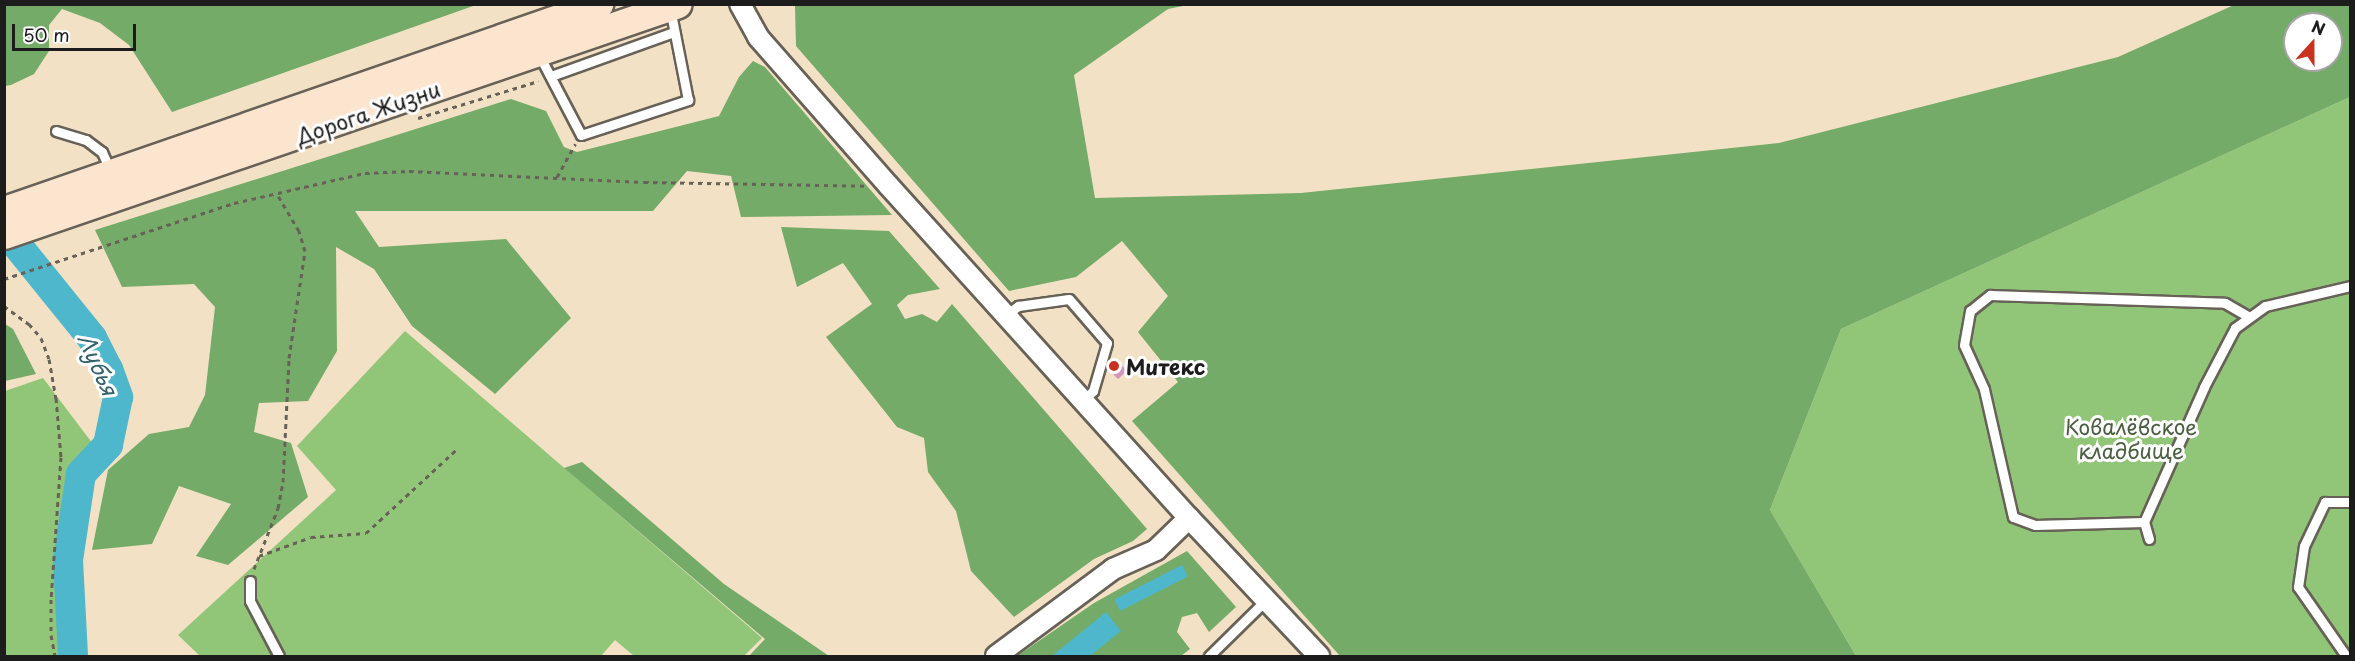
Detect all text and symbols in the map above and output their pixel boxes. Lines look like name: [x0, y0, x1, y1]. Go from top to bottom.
scale bar: [15, 12, 140, 50]
north arrow: [2283, 12, 2343, 72]
text: N: [2309, 14, 2329, 41]
text: 50 m: [23, 21, 70, 48]
street label: Дорога Жизни: [292, 75, 444, 149]
water label: Лубья: [74, 329, 124, 399]
place label: Митекс: [1126, 353, 1205, 379]
marker: Митекс: [1107, 359, 1121, 373]
park label: Ковалёвское кладбище: [2065, 413, 2197, 463]

